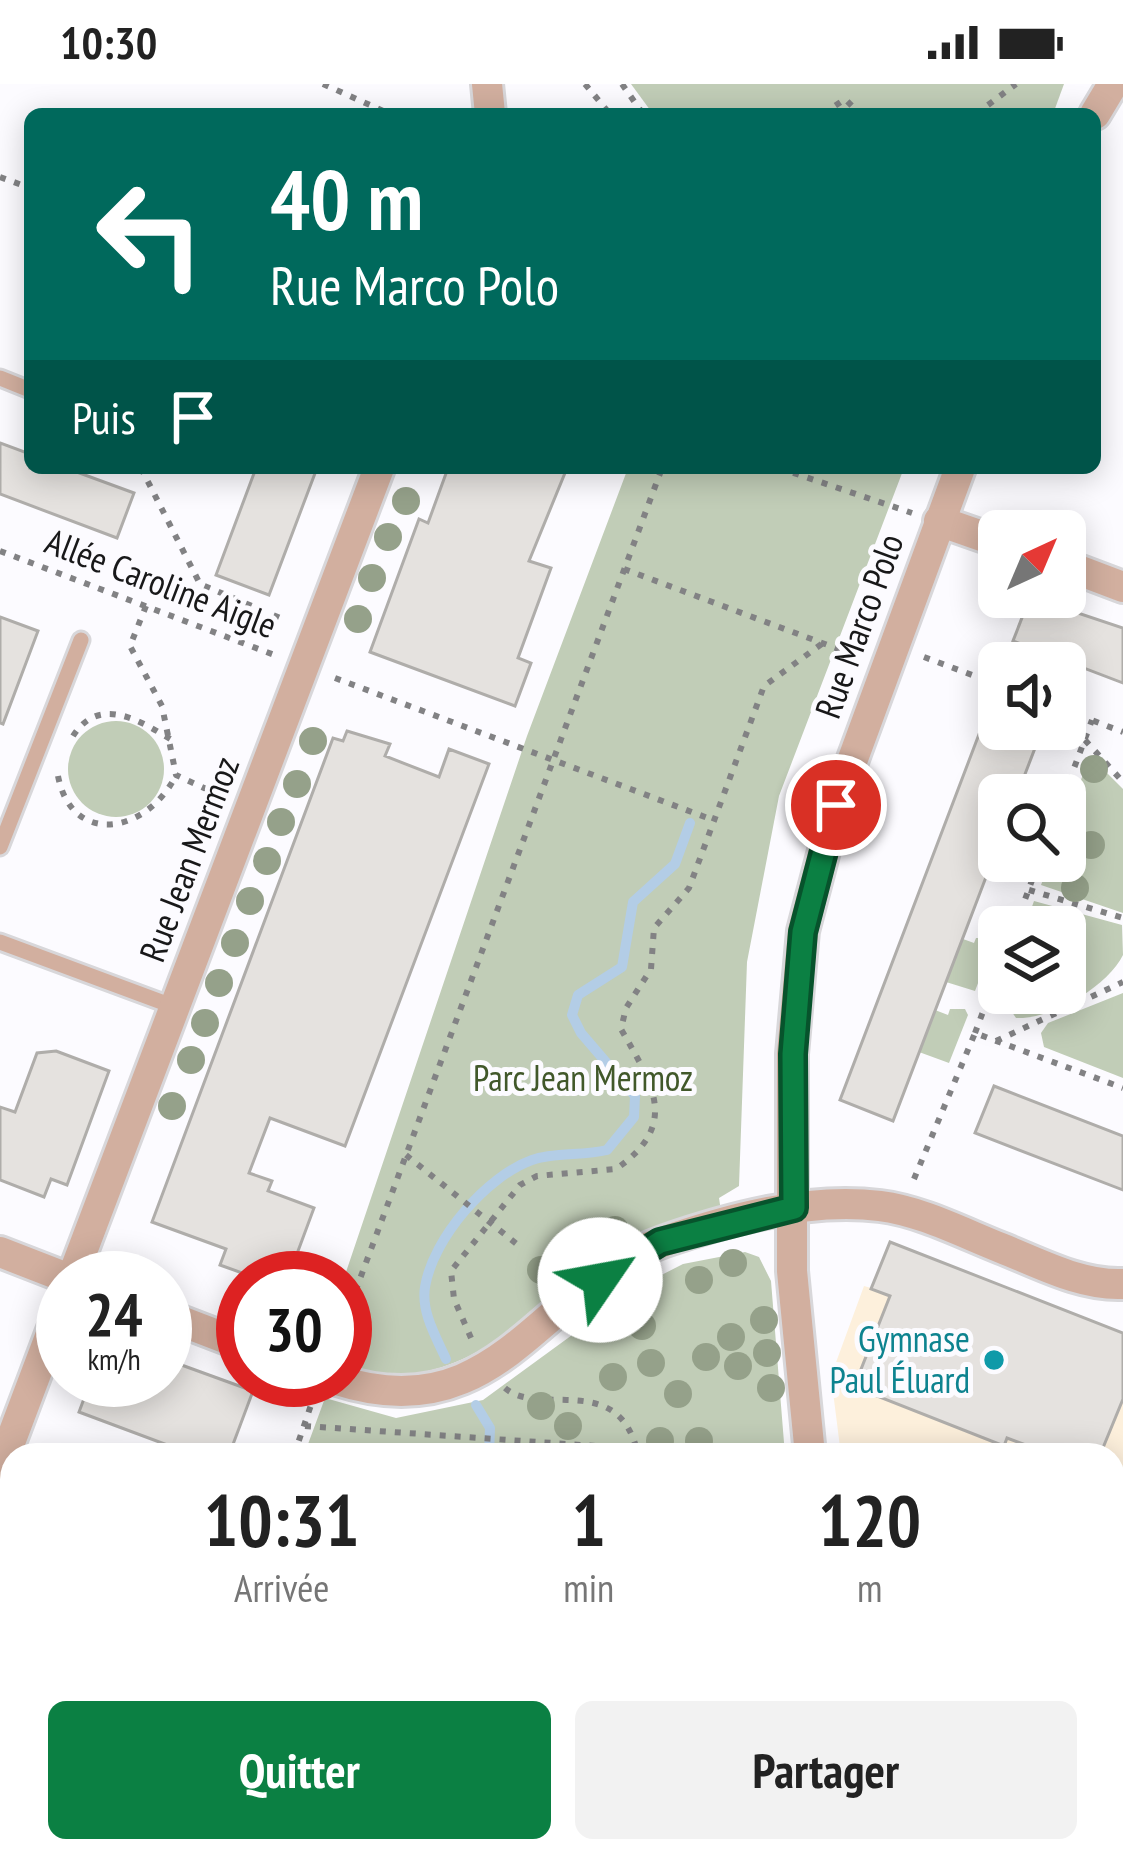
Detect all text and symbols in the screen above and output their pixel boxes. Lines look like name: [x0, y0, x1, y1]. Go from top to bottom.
text: 10:30: [60, 13, 157, 71]
text: 40 m: [270, 144, 423, 253]
icon: left: [72, 156, 228, 312]
text: Rue Marco Polo: [270, 250, 559, 320]
icon: arrive: [160, 384, 226, 450]
text: Puis: [72, 388, 136, 446]
north arrow: [978, 510, 1086, 618]
map controls: [978, 510, 1086, 1014]
street label: Allée Caroline Aigle: [39, 517, 283, 648]
street label: Rue Marco Polo: [803, 527, 914, 724]
button: sound: [978, 642, 1086, 750]
street label: Rue Jean Mermoz: [128, 750, 249, 968]
pin: [785, 754, 887, 856]
icon: arrive: [803, 772, 869, 838]
button: search: [978, 774, 1086, 882]
button: layers: [978, 906, 1086, 1014]
park label: Parc Jean Mermoz: [473, 1054, 693, 1101]
position arrow: [537, 1217, 663, 1343]
speed limit sign: 30: [216, 1251, 372, 1407]
text: 24: [85, 1275, 143, 1353]
place label: Gymnase Paul Éluard: [829, 1315, 970, 1403]
text: km/h: [87, 1339, 141, 1378]
marker: Gymnase Paul Éluard: [981, 1347, 1007, 1373]
text: 10:31: [204, 1473, 360, 1566]
text: 1: [572, 1473, 606, 1566]
text: 120: [818, 1473, 921, 1566]
text: Arrivée: [234, 1562, 329, 1613]
text: min: [563, 1562, 614, 1613]
text: m: [857, 1562, 882, 1613]
button: Quitter: [48, 1701, 551, 1839]
button: Partager: [575, 1701, 1077, 1839]

